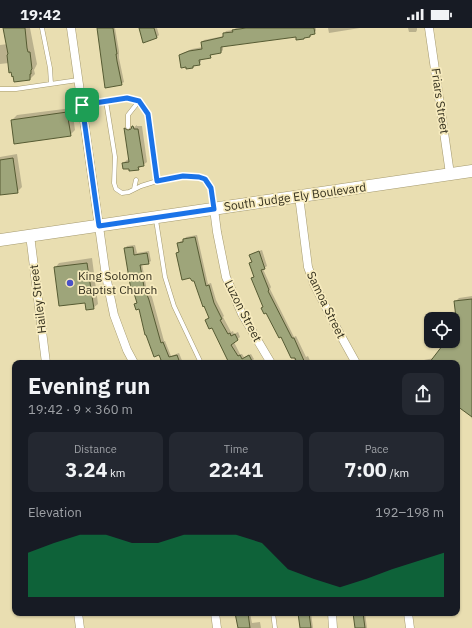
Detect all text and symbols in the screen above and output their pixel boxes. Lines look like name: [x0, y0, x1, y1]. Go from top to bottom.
text: 19:42: [20, 5, 61, 24]
street label: Friars Street: [428, 67, 453, 135]
pin: [65, 88, 99, 122]
icon: arrive: [71, 94, 93, 116]
street label: South Judge Ely Boulevard: [223, 179, 367, 214]
street label: Hailey Street: [26, 264, 49, 334]
place label: King Solomon Baptist Church: [78, 268, 157, 297]
street label: Samoa Street: [304, 269, 349, 341]
street label: Luzon Street: [221, 277, 265, 344]
marker: King Solomon Baptist Church: [65, 278, 75, 288]
map controls: [424, 312, 460, 348]
button: locate: [424, 312, 460, 348]
text: Evening run: [28, 371, 150, 400]
button: share: [402, 373, 444, 415]
text: 19:42 · 9 × 360 m: [28, 401, 133, 418]
text: Distance: [74, 442, 117, 456]
text: Time: [224, 442, 248, 456]
text: Pace: [365, 442, 389, 456]
text: 3.24: [65, 456, 107, 483]
text: 22:41: [209, 456, 263, 483]
text: 7:00: [344, 456, 387, 483]
text: km: [107, 466, 125, 480]
text: /km: [387, 466, 409, 480]
text: Elevation: [28, 504, 82, 521]
text: 192–198 m: [375, 504, 444, 521]

